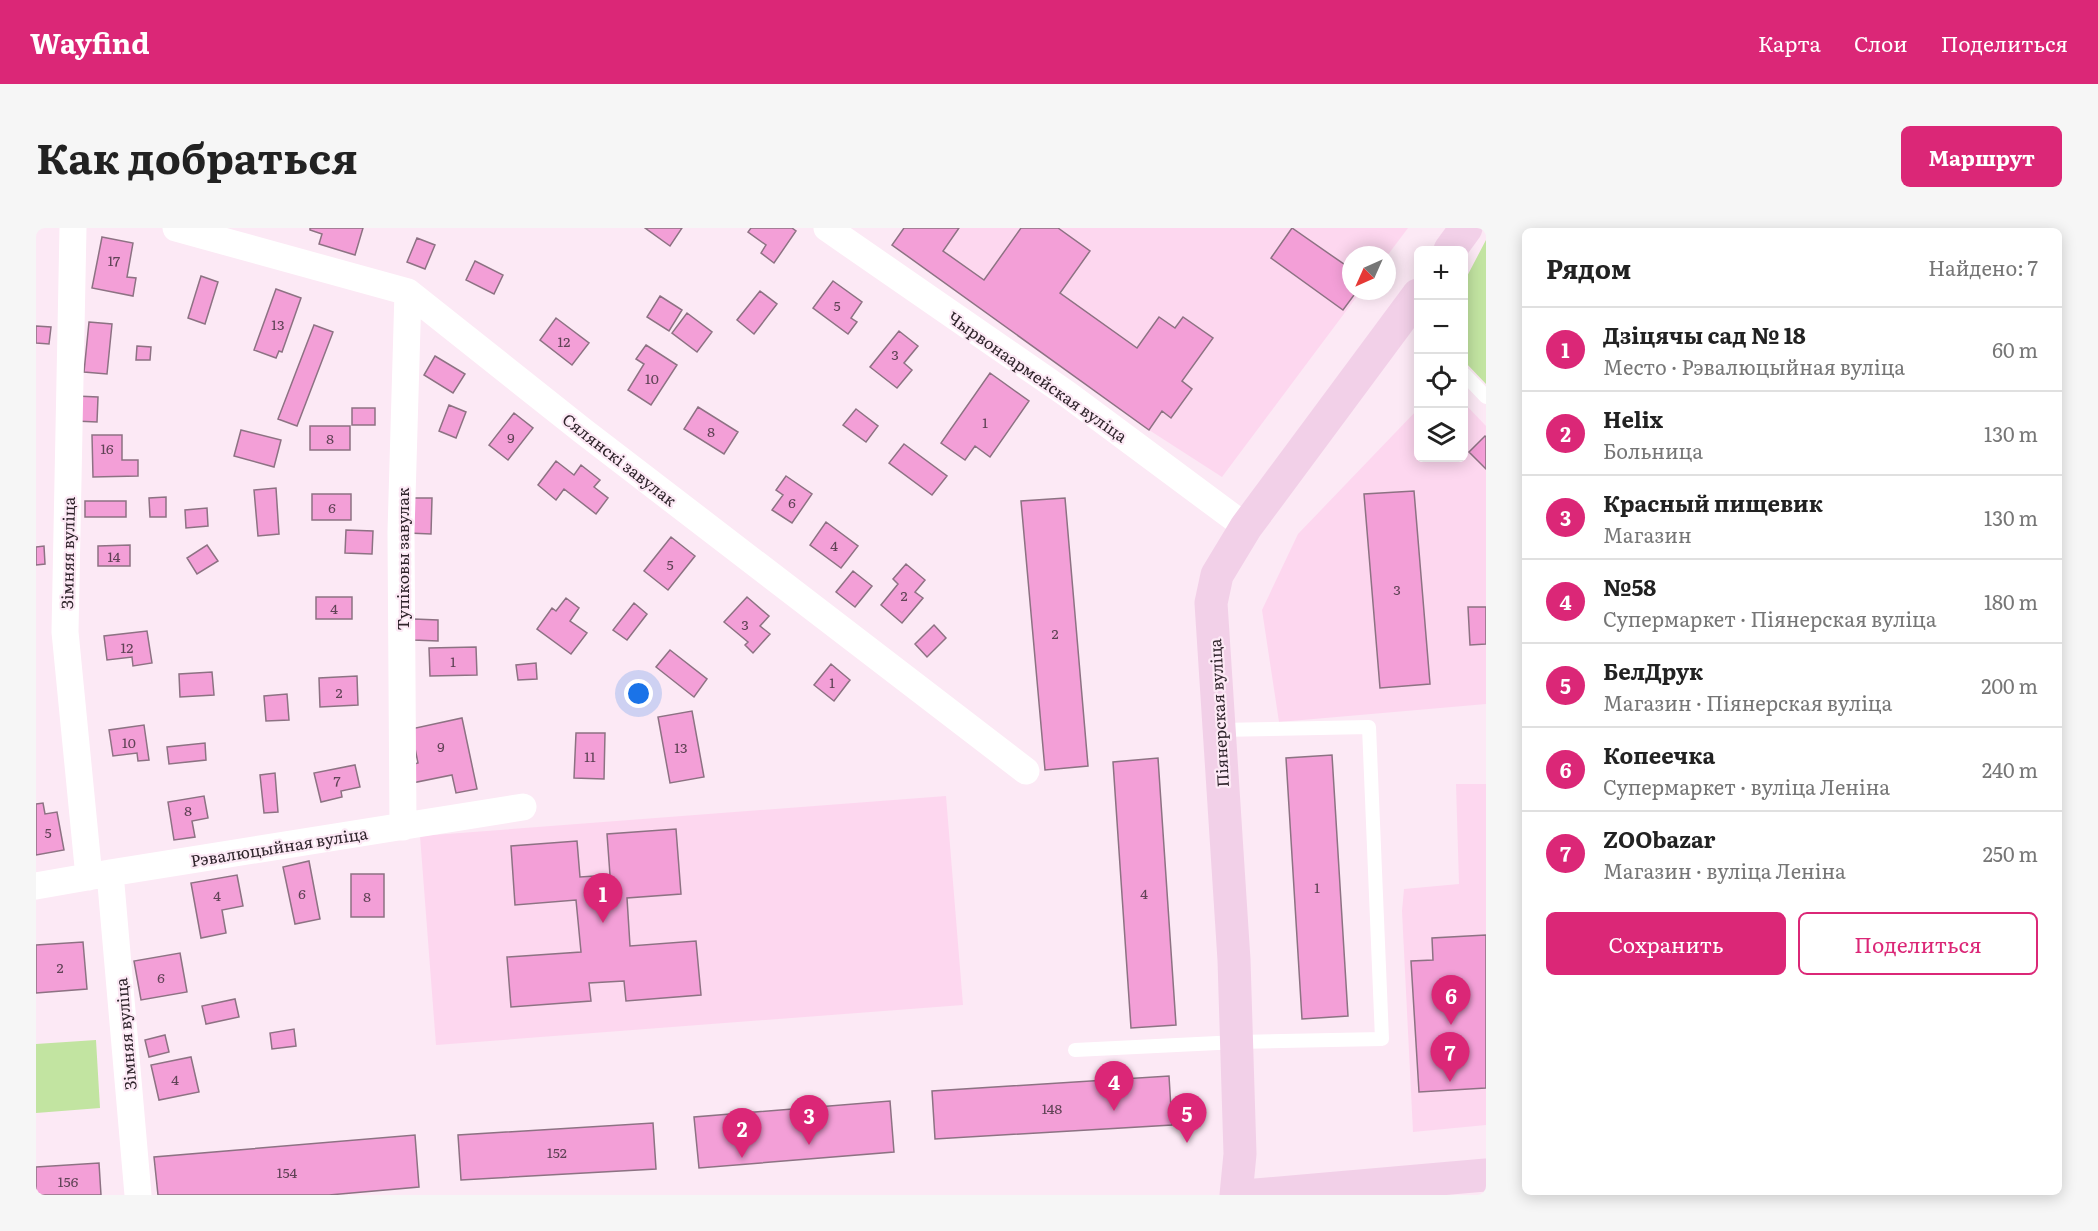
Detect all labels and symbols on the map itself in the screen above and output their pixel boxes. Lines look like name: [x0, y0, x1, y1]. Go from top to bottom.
north arrow: [1342, 246, 1396, 300]
house number: 17: [108, 250, 120, 270]
house number: 5: [833, 295, 841, 315]
street label: Чырвонаармейская вуліца: [943, 305, 1133, 448]
house number: 13: [271, 314, 285, 334]
house number: 12: [558, 331, 570, 351]
house number: 3: [891, 344, 899, 364]
house number: 10: [645, 368, 659, 388]
street label: Сялянскі завулак: [558, 407, 683, 512]
house number: 1: [982, 412, 988, 432]
house number: 8: [707, 421, 715, 441]
house number: 9: [507, 427, 515, 447]
house number: 8: [326, 428, 334, 448]
house number: 16: [100, 438, 114, 458]
street label: Тупіковы завулак: [390, 487, 414, 630]
house number: 6: [788, 492, 796, 512]
street label: Зімняя вуліца: [54, 496, 80, 609]
house number: 6: [328, 497, 336, 517]
house number: 4: [830, 535, 838, 555]
house number: 14: [108, 546, 121, 566]
house number: 5: [666, 554, 674, 574]
house number: 3: [1393, 579, 1401, 599]
house number: 2: [900, 585, 908, 605]
house number: 4: [330, 598, 338, 618]
house number: 3: [741, 614, 749, 634]
house number: 2: [1051, 623, 1059, 643]
house number: 12: [121, 637, 133, 657]
street label: Піянерская вуліца: [1202, 638, 1234, 788]
house number: 1: [450, 651, 456, 671]
house number: 1: [829, 672, 835, 692]
your location: [624, 679, 653, 708]
house number: 2: [335, 682, 343, 702]
house number: 10: [122, 732, 136, 752]
house number: 9: [437, 736, 445, 756]
house number: 13: [674, 737, 688, 757]
house number: 11: [584, 746, 596, 766]
house number: 7: [333, 770, 341, 790]
house number: 8: [184, 800, 192, 820]
street label: Рэвалюцыйная вуліца: [189, 820, 370, 872]
house number: 5: [44, 822, 52, 842]
pin: 1: [584, 874, 622, 923]
house number: 1: [1314, 877, 1320, 897]
house number: 6: [298, 883, 306, 903]
house number: 4: [1140, 883, 1148, 903]
house number: 4: [213, 885, 221, 905]
house number: 8: [363, 886, 371, 906]
house number: 2: [56, 957, 64, 977]
house number: 6: [157, 967, 165, 987]
pin: 6: [1432, 976, 1470, 1025]
street label: Зімняя вуліца: [108, 977, 142, 1091]
pin: 7: [1430, 1032, 1470, 1082]
pin: 4: [1094, 1062, 1134, 1111]
house number: 4: [171, 1069, 179, 1089]
pin: 5: [1168, 1094, 1206, 1143]
pin: 3: [790, 1096, 828, 1145]
house number: 148: [1042, 1098, 1063, 1118]
pin: 2: [722, 1108, 762, 1158]
house number: 152: [547, 1142, 567, 1162]
house number: 154: [277, 1162, 298, 1182]
house number: 156: [58, 1171, 79, 1191]

